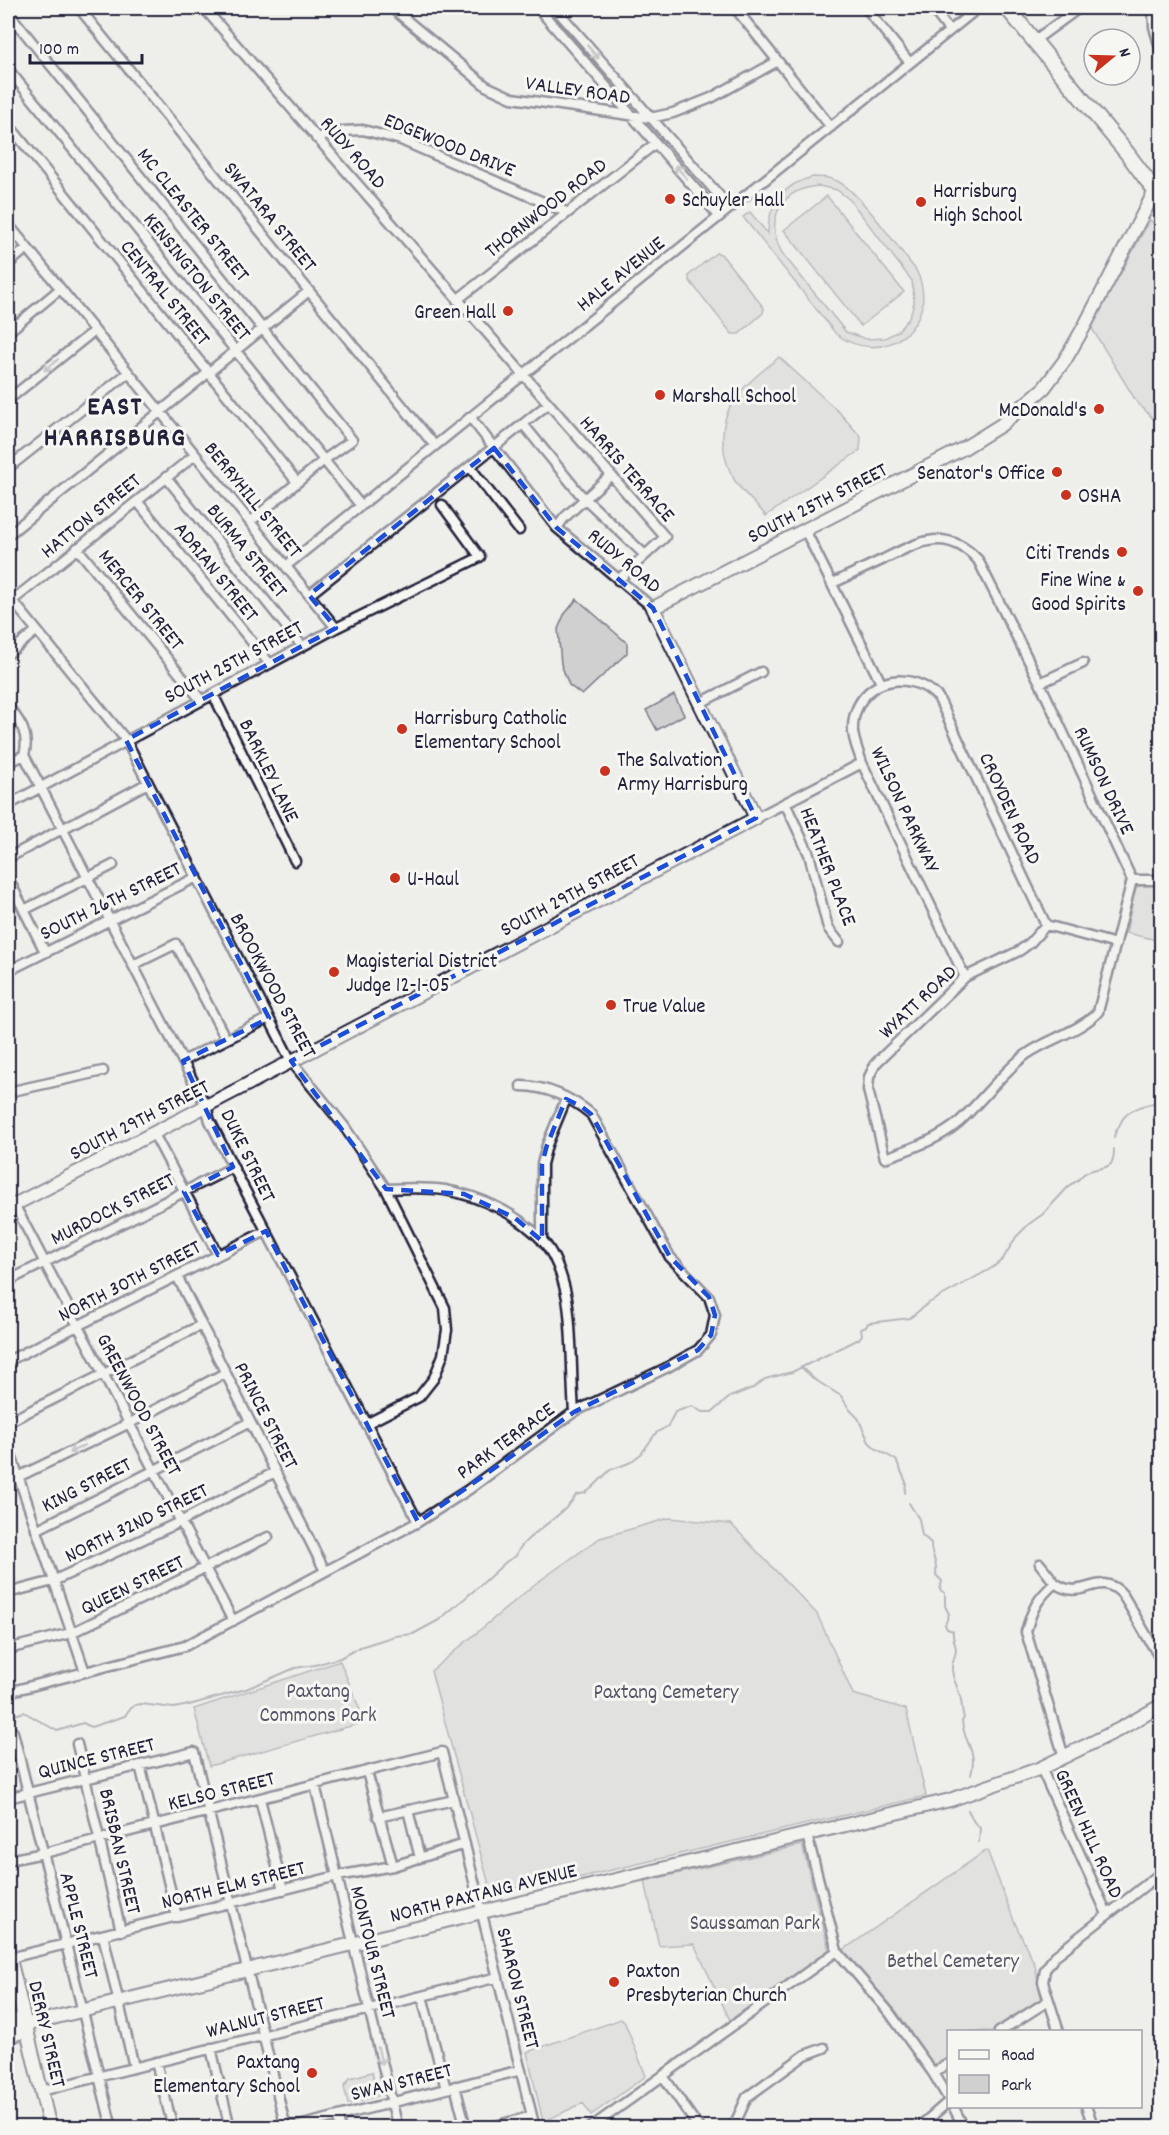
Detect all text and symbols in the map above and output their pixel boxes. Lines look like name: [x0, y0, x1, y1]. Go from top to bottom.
scale bar: [30, 27, 142, 65]
north arrow: [1082, 27, 1142, 87]
text: 100 m: [39, 38, 79, 63]
one-way arrow: [586, 44, 600, 59]
text: N: [1112, 45, 1136, 61]
street label: VALLEY ROAD: [523, 70, 632, 114]
street label: EDGEWOOD DRIVE: [379, 107, 520, 187]
street label: RUDY ROAD: [311, 111, 392, 197]
street label: MC CLEASTER STREET: [128, 142, 256, 290]
street label: THORNWOOD ROAD: [479, 152, 615, 267]
street label: SWATARA STREET: [215, 156, 323, 280]
one-way arrow: [674, 165, 688, 180]
place label: Harrisburg High School: [933, 178, 1022, 232]
place label: Schuyler Hall: [682, 187, 784, 217]
marker: Schuyler Hall: [663, 192, 677, 206]
marker: Harrisburg High School: [914, 195, 928, 209]
street label: KENSINGTON STREET: [134, 207, 257, 349]
street label: HALE AVENUE: [571, 230, 673, 320]
street label: CENTRAL STREET: [111, 234, 216, 354]
place label: Green Hall: [414, 299, 496, 329]
marker: Green Hall: [501, 304, 515, 318]
one-way arrow: [43, 359, 59, 372]
place label: Marshall School: [672, 383, 796, 413]
marker: Marshall School: [653, 388, 667, 402]
district label: EAST HARRISBURG: [44, 389, 186, 459]
place label: McDonald's: [999, 397, 1087, 427]
marker: McDonald's: [1092, 402, 1106, 416]
street label: HARRIS TERRACE: [571, 410, 681, 530]
street label: BERRYHILL STREET: [195, 436, 308, 566]
street label: SOUTH 25TH STREET: [743, 456, 894, 553]
place label: Senator's Office: [917, 460, 1045, 490]
marker: Senator's Office: [1050, 465, 1064, 479]
street label: HATTON STREET: [35, 467, 149, 567]
place label: OSHA: [1078, 483, 1122, 513]
marker: OSHA: [1059, 488, 1073, 502]
street label: BURMA STREET: [198, 498, 294, 606]
street label: ADRIAN STREET: [165, 516, 265, 630]
street label: RUDY ROAD: [580, 522, 667, 602]
place label: Citi Trends: [1026, 540, 1110, 570]
street label: MERCER STREET: [90, 544, 190, 658]
marker: Citi Trends: [1115, 545, 1129, 559]
place label: Fine Wine & Good Spirits: [1031, 567, 1126, 621]
marker: Fine Wine & Good Spirits: [1131, 584, 1145, 598]
street label: SOUTH 25TH STREET: [160, 614, 310, 713]
place label: Harrisburg Catholic Elementary School: [414, 705, 567, 759]
street label: BARKLEY LANE: [229, 714, 306, 829]
marker: Harrisburg Catholic Elementary School: [395, 722, 409, 736]
street label: RUMSON DRIVE: [1064, 722, 1141, 841]
street label: WILSON PARKWAY: [861, 742, 946, 879]
place label: The Salvation Army Harrisburg: [617, 747, 748, 801]
street label: CROYDEN ROAD: [969, 748, 1047, 870]
marker: The Salvation Army Harrisburg: [598, 764, 612, 778]
street label: HEATHER PLACE: [790, 803, 863, 931]
street label: SOUTH 29TH STREET: [496, 847, 646, 946]
street label: SOUTH 26TH STREET: [35, 855, 188, 950]
place label: U-Haul: [407, 866, 459, 896]
marker: U-Haul: [388, 871, 402, 885]
street label: BROOKWOOD STREET: [220, 908, 323, 1065]
place label: Magisterial District Judge 12-1-05: [346, 948, 498, 1002]
street label: WYATT ROAD: [873, 959, 965, 1047]
marker: Magisterial District Judge 12-1-05: [327, 965, 341, 979]
place label: True Value: [623, 993, 706, 1023]
marker: True Value: [604, 998, 618, 1012]
street label: SOUTH 29TH STREET: [65, 1073, 216, 1170]
street label: DUKE STREET: [211, 1105, 282, 1209]
street label: MURDOCK STREET: [46, 1166, 181, 1255]
street label: NORTH 30TH STREET: [54, 1233, 208, 1332]
street label: GREENWOOD STREET: [87, 1329, 188, 1482]
street label: PRINCE STREET: [224, 1358, 304, 1476]
street label: PARK TERRACE: [451, 1396, 563, 1489]
one-way arrow: [69, 1443, 87, 1455]
street label: KING STREET: [37, 1451, 138, 1522]
street label: NORTH 32ND STREET: [60, 1477, 215, 1572]
street label: QUEEN STREET: [76, 1548, 191, 1625]
park label: Paxtang Commons Park: [259, 1678, 377, 1732]
park label: Paxtang Cemetery: [593, 1679, 739, 1709]
street label: QUINCE STREET: [35, 1731, 159, 1789]
street label: KELSO STREET: [165, 1765, 279, 1821]
street label: GREEN HILL ROAD: [1045, 1765, 1129, 1904]
street label: BRISBAN STREET: [89, 1786, 147, 1918]
street label: NORTH ELM STREET: [159, 1854, 309, 1919]
street label: NORTH PAXTANG AVENUE: [387, 1857, 581, 1933]
street label: APPLE STREET: [49, 1869, 105, 1983]
street label: MONTOUR STREET: [340, 1883, 402, 2023]
park label: Saussaman Park: [690, 1910, 820, 1940]
street label: SHARON STREET: [486, 1925, 546, 2053]
park label: Bethel Cemetery: [887, 1948, 1020, 1978]
place label: Paxton Presbyterian Church: [626, 1958, 787, 2012]
marker: Paxton Presbyterian Church: [607, 1975, 621, 1989]
street label: DERRY STREET: [18, 1978, 72, 2092]
street label: WALNUT STREET: [203, 1990, 329, 2048]
legend: [947, 2030, 1142, 2108]
text: Road: [1001, 2044, 1035, 2069]
one-way arrow: [375, 2046, 387, 2065]
place label: Paxtang Elementary School: [153, 2049, 300, 2103]
street label: SWAN STREET: [348, 2057, 456, 2111]
marker: Paxtang Elementary School: [305, 2066, 319, 2080]
text: Park: [1001, 2074, 1032, 2099]

